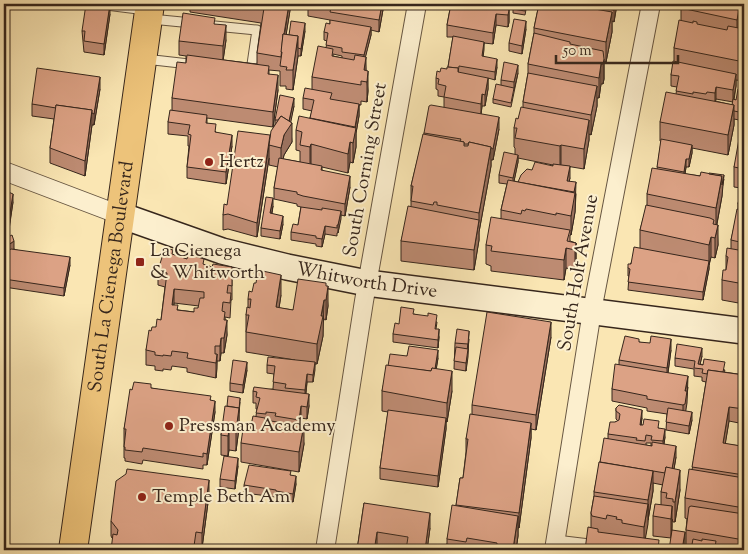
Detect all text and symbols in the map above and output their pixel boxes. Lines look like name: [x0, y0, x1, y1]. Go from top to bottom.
scale bar: [556, 32, 678, 64]
text: 50 m: [562, 41, 592, 62]
street label: South Corning Street: [337, 80, 395, 259]
place label: Hertz: [219, 149, 264, 176]
marker: Hertz: [203, 156, 215, 168]
street label: South La Cienega Boulevard: [82, 159, 141, 394]
street label: South Holt Avenue: [552, 192, 606, 354]
place label: La Cienega & Whitworth: [150, 238, 265, 287]
marker: La Cienega & Whitworth: [134, 256, 146, 268]
street label: Whitworth Drive: [294, 256, 439, 305]
place label: Pressman Academy: [179, 413, 336, 440]
marker: Pressman Academy: [163, 420, 175, 432]
place label: Temple Beth Am: [152, 484, 290, 511]
marker: Temple Beth Am: [136, 491, 148, 503]

